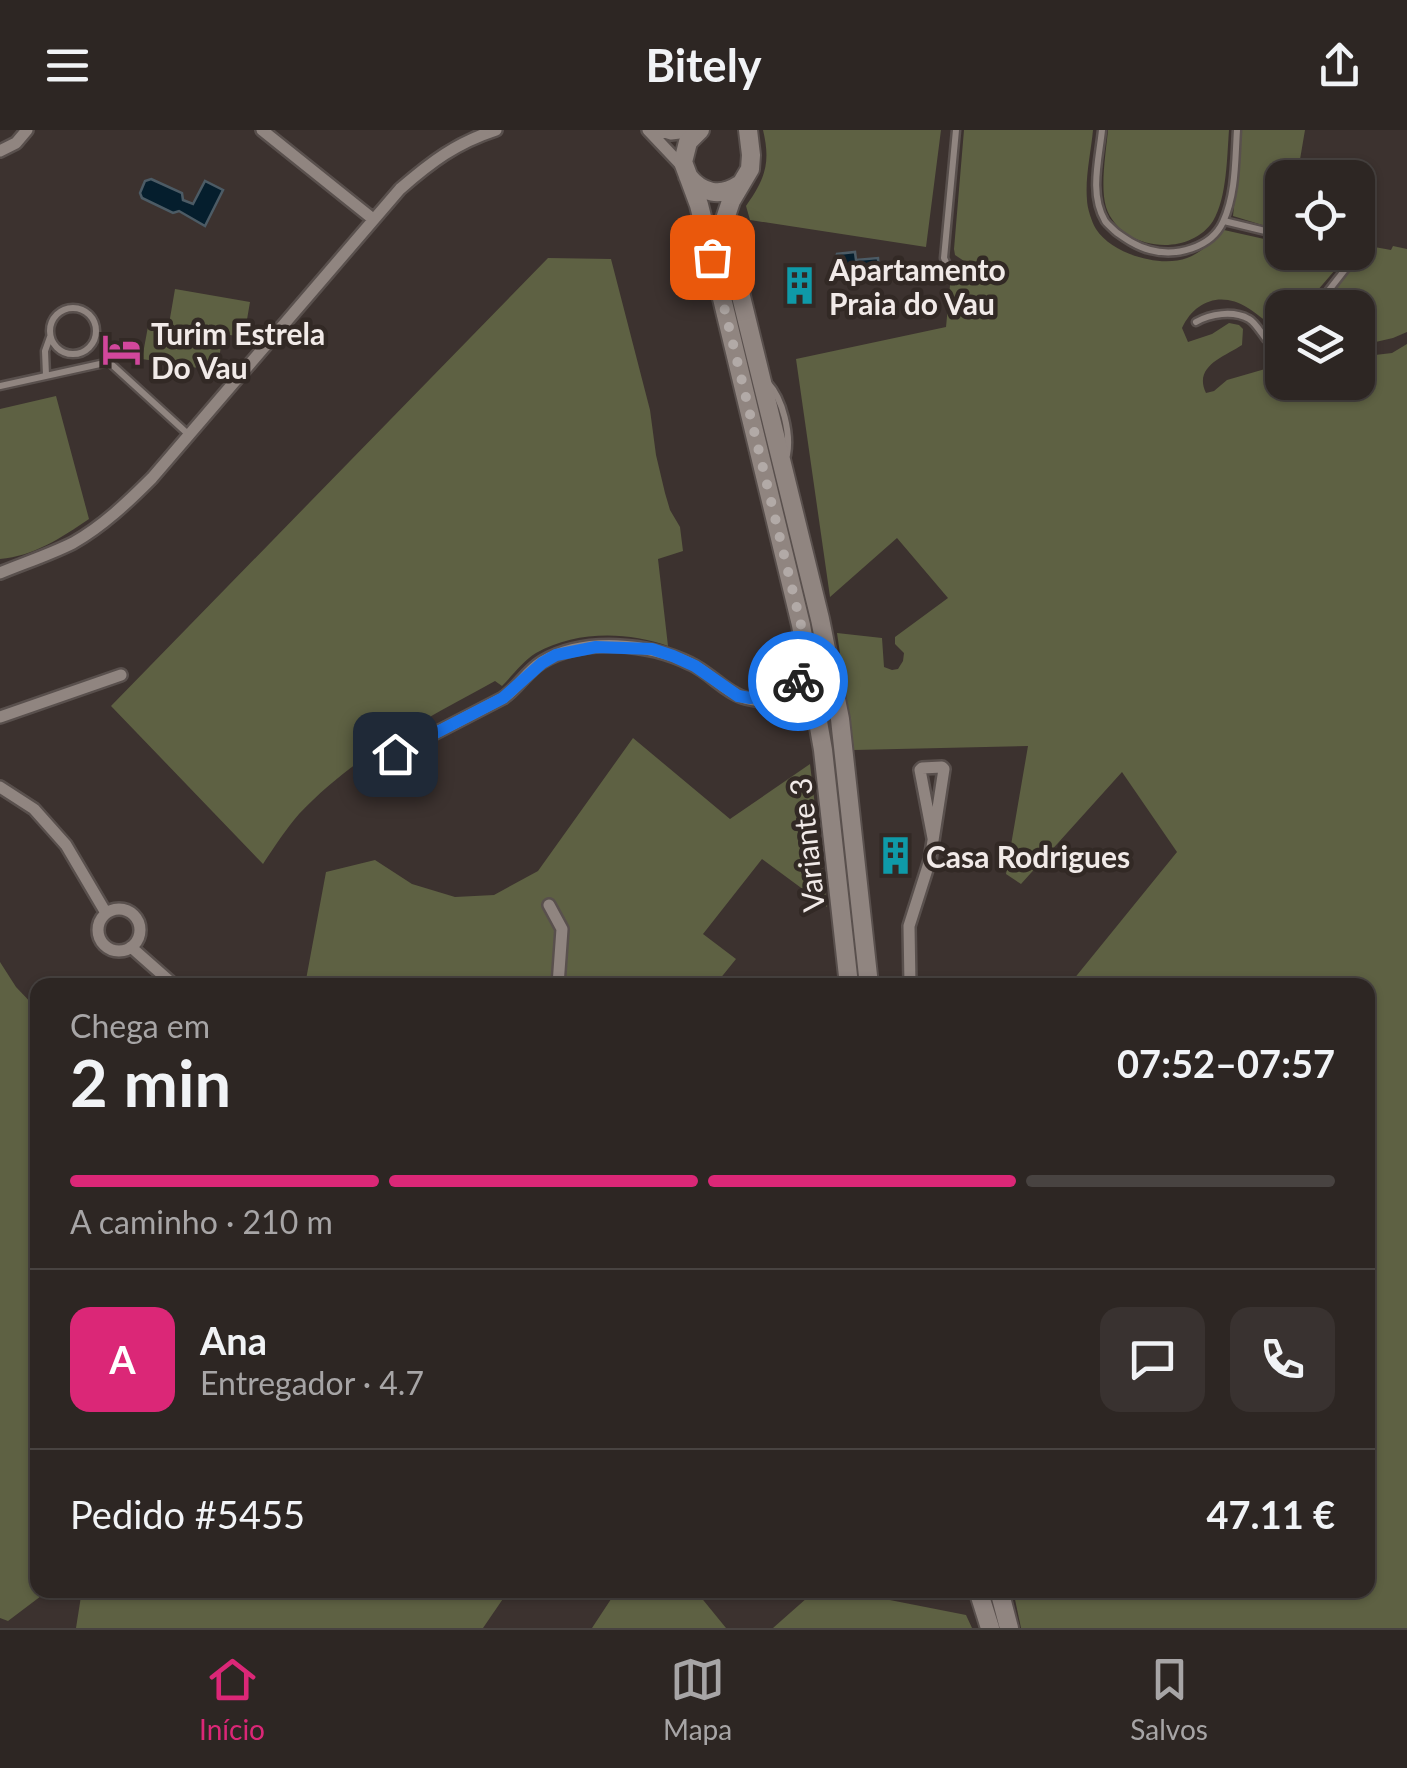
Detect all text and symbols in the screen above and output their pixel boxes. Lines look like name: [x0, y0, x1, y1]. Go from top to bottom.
icon: menu: [40, 38, 95, 93]
text: Bitely: [645, 38, 762, 92]
icon: share: [1312, 38, 1367, 93]
map controls: [1265, 160, 1375, 400]
button: locate: [1265, 160, 1375, 270]
pin: [670, 215, 755, 300]
icon: bag: [685, 230, 740, 285]
place label: Apartamento Praia do Vau: [828, 251, 1006, 321]
building icon: Apartamento Praia do Vau: [778, 265, 820, 307]
button: layers: [1265, 290, 1375, 400]
place label: Turim Estrela Do Vau: [151, 315, 325, 385]
hotel icon: Turim Estrela Do Vau: [100, 329, 142, 371]
courier: [748, 631, 848, 731]
icon: bike: [771, 654, 826, 709]
pin: [353, 712, 438, 797]
icon: home: [368, 727, 423, 782]
street label: Variante 3: [781, 776, 831, 914]
building icon: Casa Rodrigues: [875, 835, 917, 877]
place label: Casa Rodrigues: [926, 838, 1130, 874]
text: Chega em: [70, 1006, 210, 1045]
text: 07:52–07:57: [1117, 1040, 1335, 1086]
text: 2 min: [70, 1043, 231, 1121]
text: A caminho · 210 m: [70, 1202, 333, 1241]
button: chat: [1100, 1307, 1205, 1412]
button: phone: [1230, 1307, 1335, 1412]
text: Ana: [200, 1317, 267, 1363]
text: A: [109, 1336, 136, 1382]
text: Entregador · 4.7: [200, 1363, 424, 1402]
text: Pedido #5455: [70, 1491, 305, 1537]
text: 47.11 €: [1207, 1491, 1335, 1537]
tab: Início: [199, 1652, 265, 1746]
tab: Mapa: [663, 1652, 732, 1746]
tab: Salvos: [1130, 1652, 1208, 1746]

